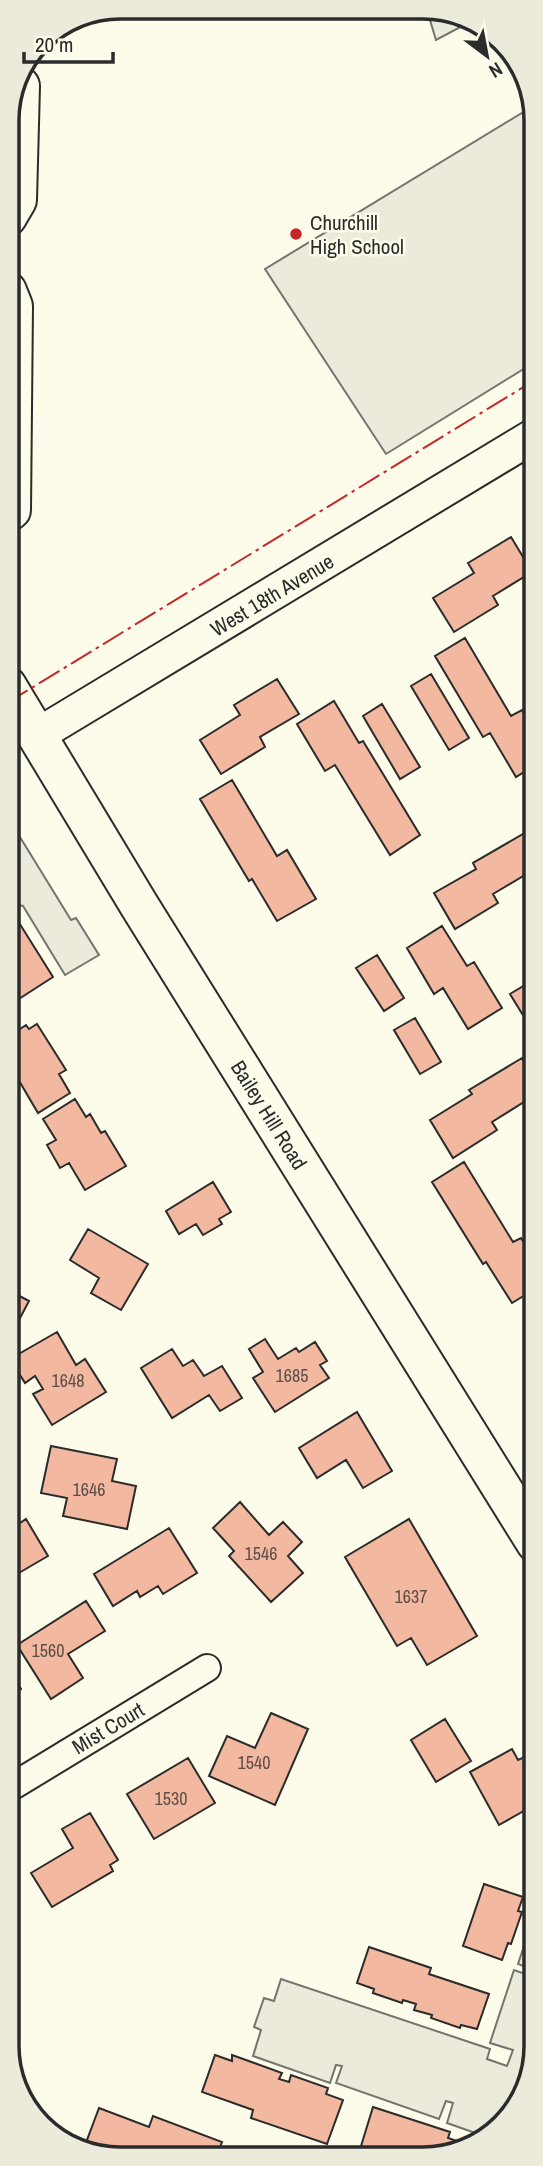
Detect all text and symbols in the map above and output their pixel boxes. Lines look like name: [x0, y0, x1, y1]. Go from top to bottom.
scale bar: [24, 21, 114, 65]
north arrow: [452, 21, 522, 91]
text: 20 m: [35, 30, 73, 59]
text: N: [484, 56, 508, 84]
place label: Churchill High School: [310, 208, 404, 261]
marker: Churchill High School: [288, 226, 304, 242]
street label: West 18th Avenue: [205, 547, 339, 643]
street label: Bailey Hill Road: [224, 1055, 314, 1175]
house number: 1685: [276, 1363, 308, 1388]
house number: 1648: [52, 1368, 84, 1393]
house number: 1646: [73, 1477, 105, 1502]
house number: 1546: [245, 1541, 277, 1566]
house number: 1637: [395, 1584, 427, 1609]
house number: 1560: [32, 1638, 64, 1663]
street label: Mist Court: [66, 1695, 150, 1761]
house number: 1540: [238, 1750, 270, 1775]
house number: 1530: [155, 1786, 187, 1811]

